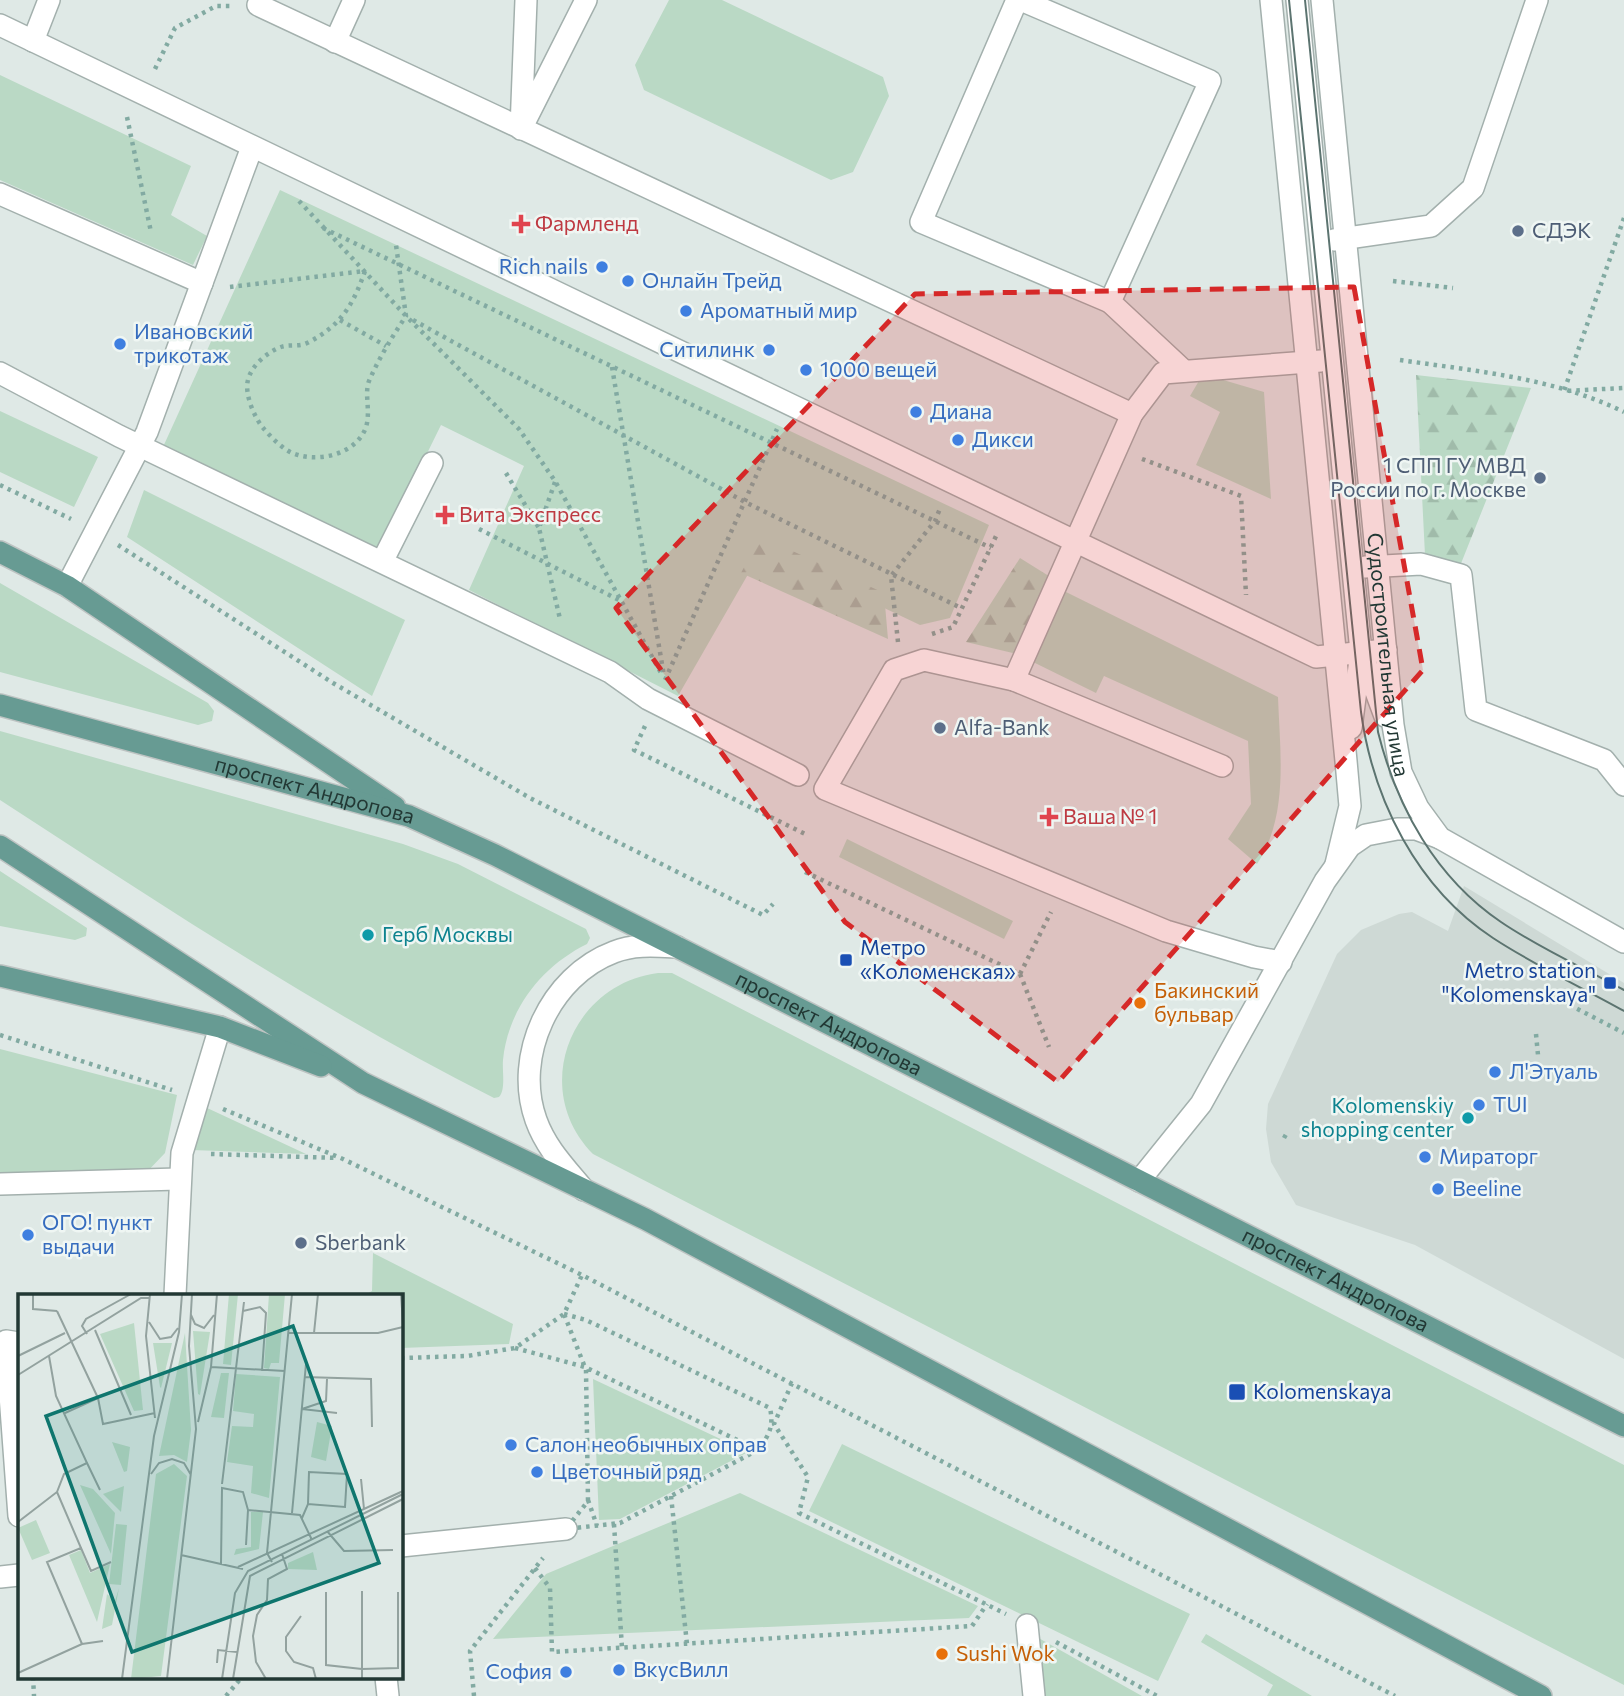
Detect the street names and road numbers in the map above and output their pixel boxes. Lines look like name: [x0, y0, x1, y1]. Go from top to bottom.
street label: Судостроительная улица: [1363, 531, 1416, 778]
street label: проспект Андропова: [213, 750, 417, 828]
street label: проспект Андропова: [732, 965, 927, 1080]
street label: проспект Андропова: [1239, 1221, 1433, 1336]

